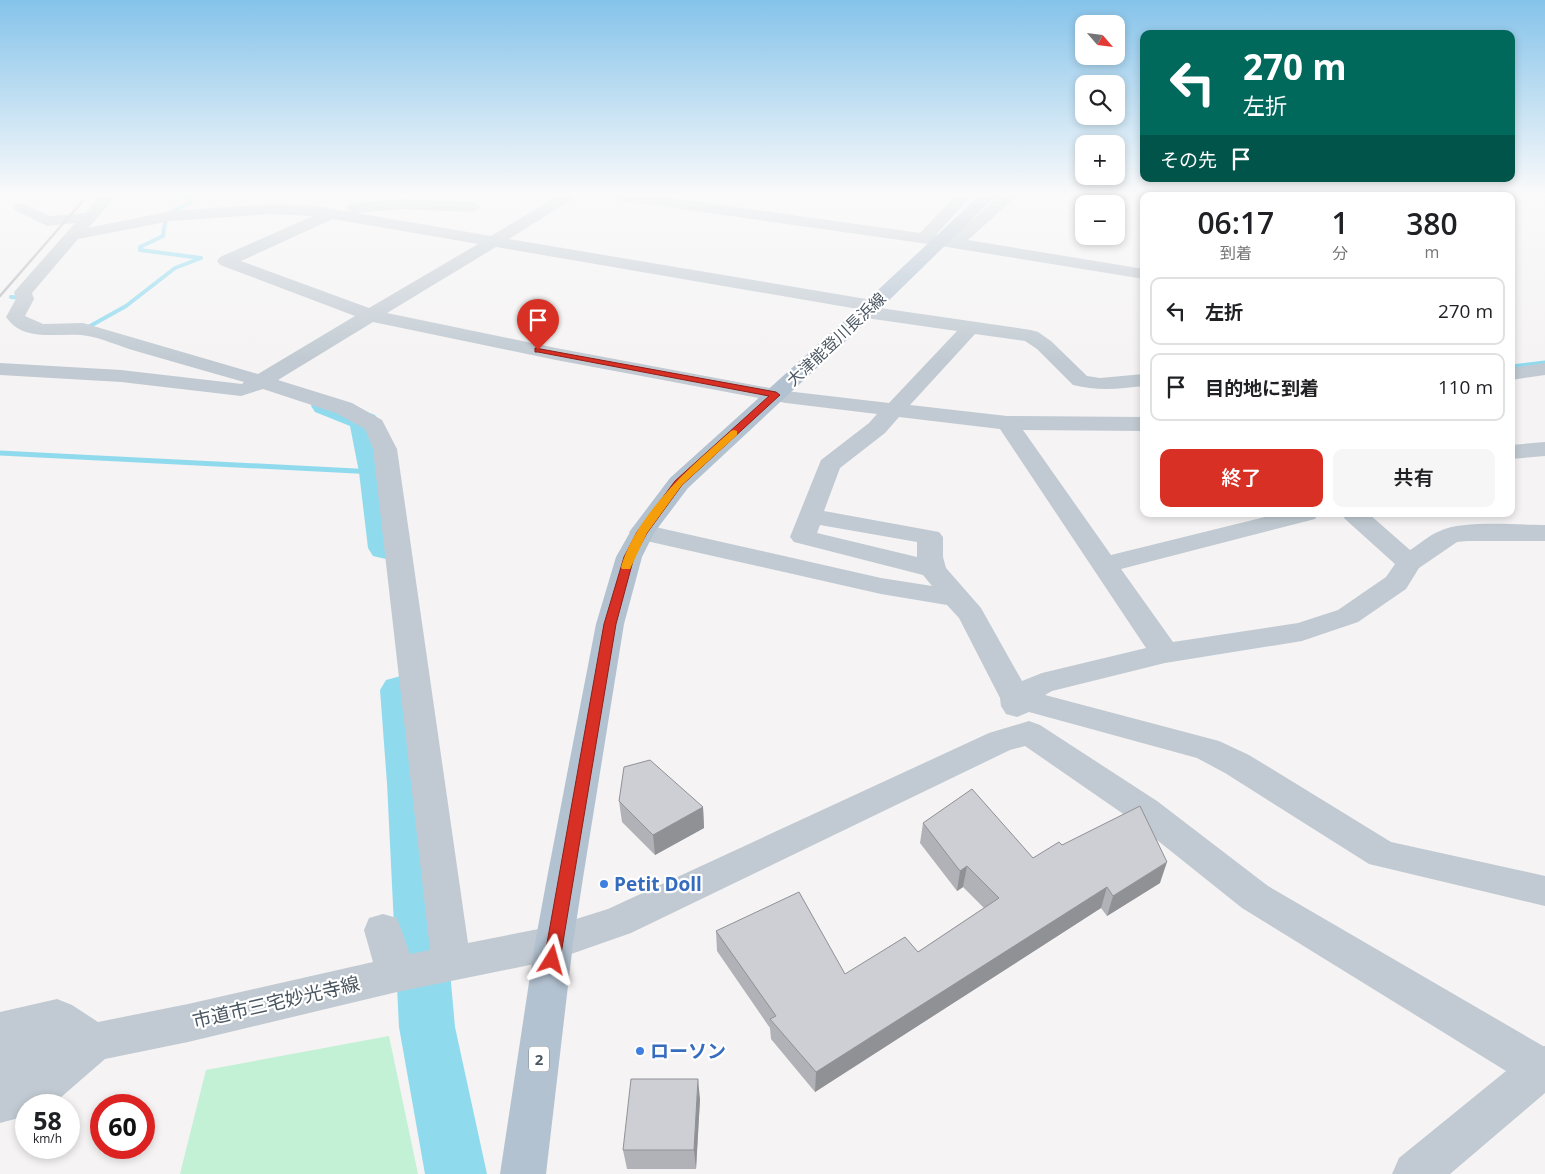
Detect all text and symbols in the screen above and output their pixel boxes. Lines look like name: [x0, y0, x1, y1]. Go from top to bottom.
north arrow: [1075, 15, 1125, 65]
map controls: [1075, 15, 1125, 245]
text: 270 m: [1243, 43, 1347, 90]
icon: left: [1160, 50, 1225, 115]
button: search: [1075, 75, 1125, 125]
text: 左折: [1243, 90, 1287, 120]
button: +: [1075, 135, 1125, 185]
icon: arrive: [1227, 145, 1255, 173]
text: その先: [1160, 147, 1217, 173]
button: −: [1075, 195, 1125, 245]
text: 06:17: [1197, 202, 1274, 243]
text: 1: [1332, 202, 1349, 243]
text: 380: [1406, 203, 1458, 244]
text: m: [1424, 241, 1439, 263]
text: 到着: [1220, 242, 1252, 264]
text: 分: [1332, 242, 1348, 264]
street label: 大津能登川長浜線: [782, 287, 890, 391]
icon: left: [1162, 297, 1190, 325]
text: 270 m: [1438, 298, 1493, 324]
pin: [517, 299, 559, 350]
text: 左折: [1205, 299, 1243, 325]
icon: arrive: [524, 306, 552, 334]
icon: arrive: [1162, 373, 1190, 401]
text: 110 m: [1438, 374, 1493, 400]
text: 目的地に到着: [1205, 375, 1319, 401]
button: 終了: [1160, 449, 1323, 507]
button: 共有: [1333, 449, 1495, 507]
place label: Petit Doll: [614, 871, 702, 897]
marker: Petit Doll: [598, 878, 610, 890]
position arrow: [525, 933, 577, 985]
street label: 市道市三宅妙光寺線: [190, 970, 362, 1034]
place label: ローソン: [650, 1038, 726, 1064]
marker: ローソン: [634, 1045, 646, 1057]
road number: 2: [529, 1046, 549, 1072]
speed limit sign: 60: [90, 1094, 155, 1159]
text: 58: [33, 1103, 62, 1137]
text: km/h: [33, 1130, 62, 1147]

